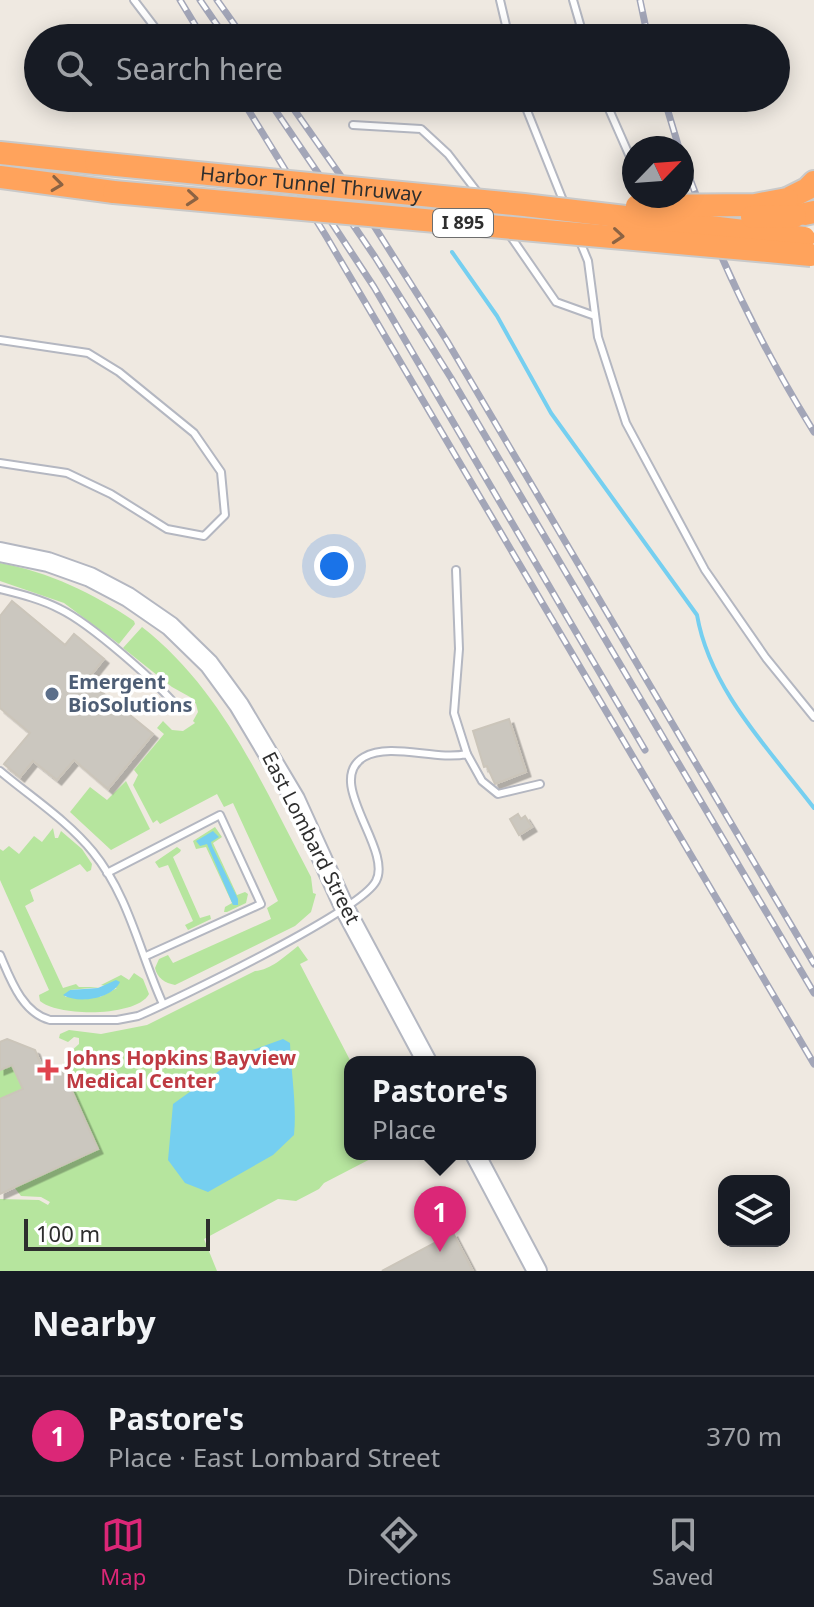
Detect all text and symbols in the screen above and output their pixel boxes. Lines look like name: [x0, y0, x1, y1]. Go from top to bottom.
search box: [24, 24, 790, 112]
icon: search: [52, 46, 96, 90]
text: Search here: [116, 48, 283, 89]
north arrow: [622, 136, 694, 208]
street label: Harbor Tunnel Thruway: [199, 159, 424, 208]
one-way arrow: [51, 176, 64, 193]
one-way arrow: [186, 190, 199, 207]
road number: I 895: [433, 209, 493, 237]
one-way arrow: [612, 227, 625, 244]
your location: [314, 546, 354, 586]
place label: Emergent BioSolutions: [68, 668, 192, 718]
marker: Emergent BioSolutions: [43, 685, 61, 703]
street label: East Lombard Street: [256, 747, 367, 929]
place label: Johns Hopkins Bayview Medical Center: [64, 1044, 296, 1094]
popup: [344, 1056, 536, 1160]
marker: Johns Hopkins Bayview Medical Center: [37, 1059, 59, 1081]
text: Pastore's: [372, 1070, 508, 1111]
text: Place: [372, 1111, 436, 1147]
map controls: [718, 1175, 790, 1247]
button: layers: [718, 1175, 790, 1247]
pin: 1: [414, 1186, 466, 1252]
scale bar: [24, 1215, 210, 1251]
text: 100 m: [36, 1218, 100, 1248]
text: Nearby: [32, 1300, 156, 1346]
text: Pastore's: [108, 1398, 244, 1439]
text: 1: [51, 1418, 65, 1454]
text: 370 m: [706, 1418, 782, 1454]
text: Place · East Lombard Street: [108, 1439, 440, 1475]
tab: Map: [100, 1513, 146, 1591]
tab: Directions: [347, 1513, 451, 1591]
tab: Saved: [652, 1513, 714, 1591]

